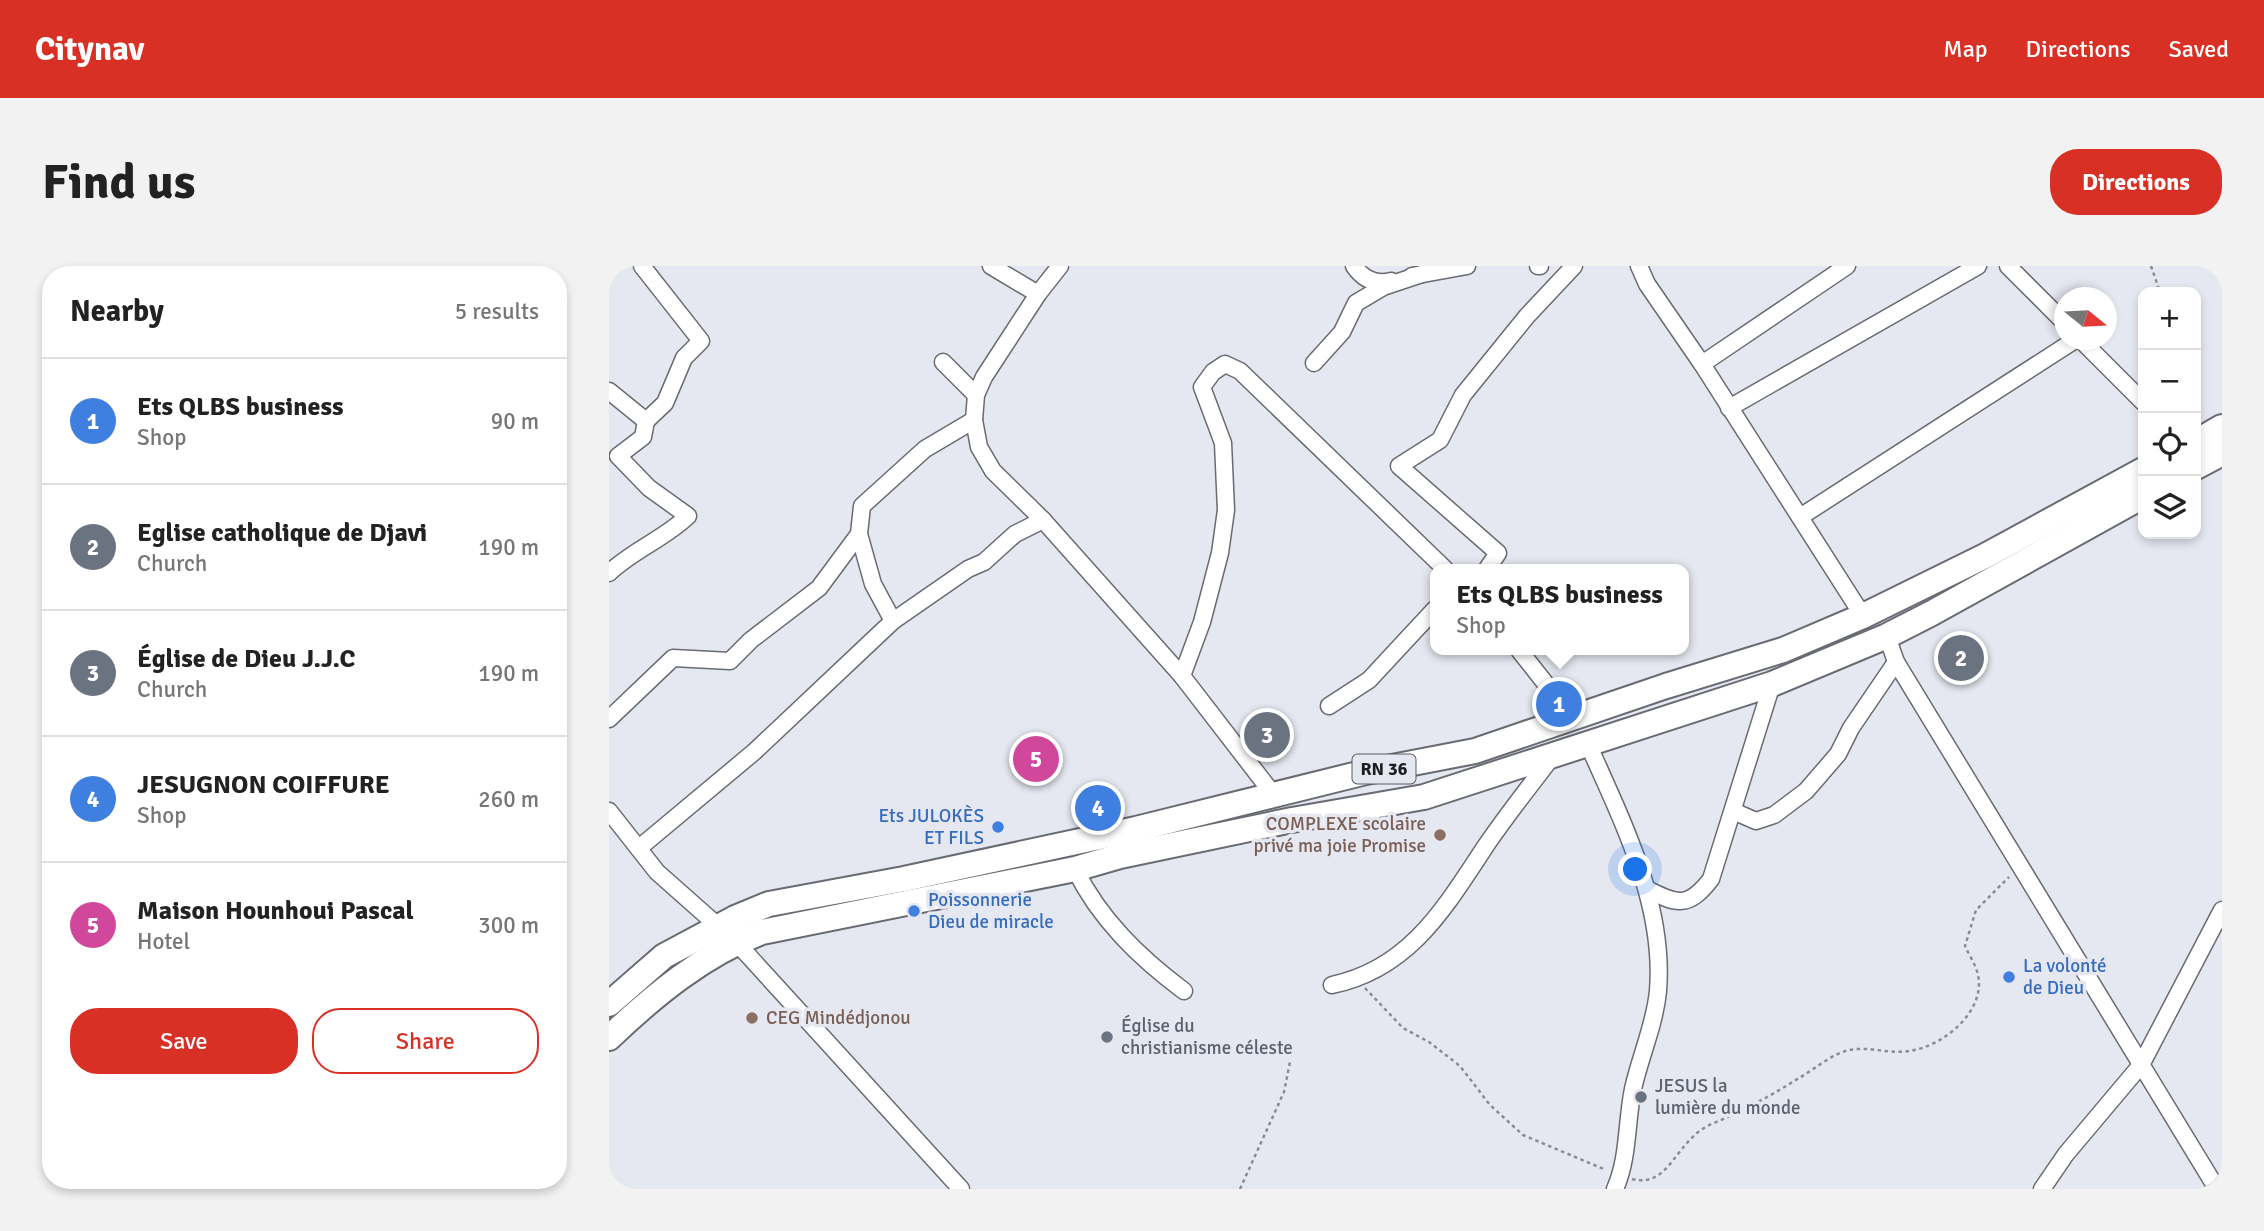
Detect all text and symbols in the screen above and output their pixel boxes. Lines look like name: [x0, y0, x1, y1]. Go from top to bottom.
text: Citynav: [35, 29, 144, 70]
text: Map: [1943, 34, 1988, 64]
text: Directions: [2026, 34, 2131, 64]
text: Saved: [2169, 34, 2229, 64]
button: Directions: [2050, 149, 2222, 215]
text: Find us: [42, 152, 195, 212]
north arrow: [2054, 287, 2117, 350]
map controls: [2138, 287, 2201, 539]
button: +: [2138, 287, 2201, 350]
text: Nearby: [70, 293, 164, 330]
text: 5 results: [455, 297, 539, 326]
button: −: [2138, 350, 2201, 413]
text: Ets QLBS business: [137, 391, 344, 423]
text: 1: [87, 407, 99, 436]
text: 90 m: [491, 407, 539, 436]
button: locate: [2138, 413, 2201, 476]
text: Shop: [137, 423, 186, 452]
button: layers: [2138, 476, 2201, 539]
text: Eglise catholique de Djavi: [137, 517, 427, 549]
text: 2: [87, 533, 99, 562]
text: 190 m: [478, 533, 539, 562]
text: Church: [137, 549, 207, 578]
popup: [1430, 564, 1689, 655]
text: Ets QLBS business: [1456, 579, 1663, 611]
text: Shop: [1456, 611, 1506, 640]
pin: 2: [1938, 632, 1984, 684]
text: Église de Dieu J.J.C: [137, 643, 355, 675]
text: 3: [87, 659, 99, 688]
text: 190 m: [478, 659, 539, 688]
text: Church: [137, 675, 207, 704]
pin: 1: [1536, 678, 1582, 730]
pin: 3: [1244, 709, 1290, 761]
pin: 5: [1013, 733, 1059, 785]
road number: RN 36: [1353, 755, 1415, 784]
text: JESUGNON COIFFURE: [137, 769, 390, 801]
pin: 4: [1075, 782, 1121, 834]
text: 4: [87, 785, 99, 814]
text: 260 m: [478, 785, 539, 814]
text: Shop: [137, 801, 186, 830]
place label: Ets JULOKÈS ET FILS: [879, 804, 984, 850]
place label: COMPLEXE scolaire privé ma joie Promise: [1254, 812, 1426, 858]
marker: Ets JULOKÈS ET FILS: [990, 819, 1006, 835]
marker: COMPLEXE scolaire privé ma joie Promise: [1432, 827, 1448, 843]
your location: [1618, 852, 1652, 886]
place label: Poissonnerie Dieu de miracle: [928, 888, 1054, 934]
text: Maison Hounhoui Pascal: [137, 895, 414, 927]
marker: Poissonnerie Dieu de miracle: [906, 903, 922, 919]
text: 5: [87, 911, 99, 940]
text: 300 m: [478, 911, 539, 940]
text: Hotel: [137, 927, 190, 956]
place label: La volonté de Dieu: [2023, 954, 2106, 1000]
marker: La volonté de Dieu: [2001, 969, 2017, 985]
place label: CEG Mindédjonou: [766, 1006, 911, 1030]
button: Save: [70, 1008, 298, 1074]
button: Share: [312, 1008, 539, 1074]
marker: CEG Mindédjonou: [744, 1010, 760, 1026]
place label: Église du christianisme céleste: [1121, 1014, 1293, 1060]
marker: Église du christianisme céleste: [1099, 1029, 1115, 1045]
place label: JESUS la lumière du monde: [1655, 1074, 1801, 1120]
marker: JESUS la lumière du monde: [1633, 1089, 1649, 1105]

